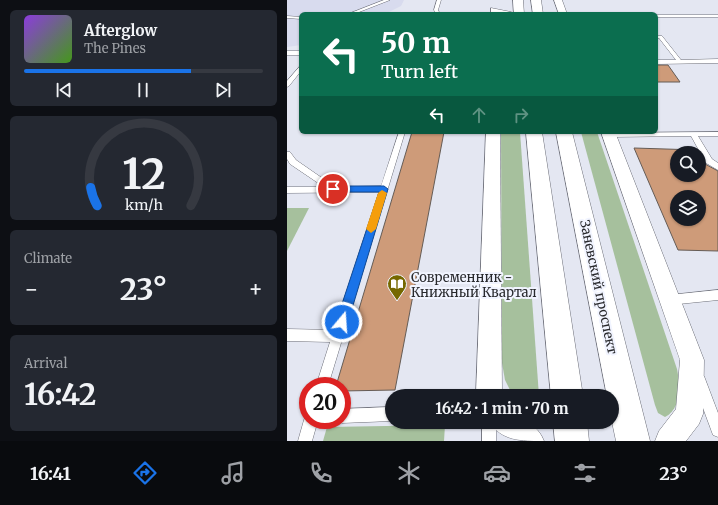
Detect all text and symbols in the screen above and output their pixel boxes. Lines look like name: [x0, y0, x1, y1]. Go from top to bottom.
text: Afterglow: [84, 21, 157, 40]
text: 50 m: [381, 25, 450, 61]
icon: left: [315, 28, 367, 80]
text: The Pines: [84, 40, 146, 57]
text: Turn left: [381, 60, 458, 83]
icon: previous: [53, 79, 75, 101]
icon: pause: [132, 79, 154, 101]
icon: next: [212, 79, 234, 101]
icon: left: [426, 104, 448, 126]
icon: ahead: [468, 104, 490, 126]
icon: right: [510, 104, 532, 126]
map controls: [670, 146, 706, 226]
button: search: [670, 146, 706, 182]
text: 12: [122, 147, 165, 199]
pin: [316, 172, 350, 206]
icon: arrive: [322, 178, 344, 200]
button: layers: [670, 190, 706, 226]
text: km/h: [125, 195, 163, 213]
street label: Заневский проспект: [576, 218, 621, 356]
text: Climate: [24, 250, 72, 267]
place label: Современник - Книжный Квартал: [411, 269, 537, 301]
text: 23°: [120, 270, 167, 308]
library icon: Современник - Книжный Квартал: [386, 273, 408, 301]
text: −: [24, 275, 39, 303]
text: +: [248, 275, 263, 303]
position arrow: [321, 301, 363, 343]
text: Arrival: [24, 355, 67, 372]
text: 16:42: [24, 375, 96, 413]
speed limit sign: 20: [299, 377, 351, 429]
text: 16:42 · 1 min · 70 m: [435, 399, 569, 418]
icon: directions: [131, 459, 159, 487]
icon: music: [219, 459, 247, 487]
icon: phone: [307, 459, 335, 487]
icon: climate: [395, 459, 423, 487]
icon: car: [483, 459, 511, 487]
icon: filters: [571, 459, 599, 487]
text: 16:41: [30, 462, 71, 485]
text: 23°: [659, 462, 688, 485]

